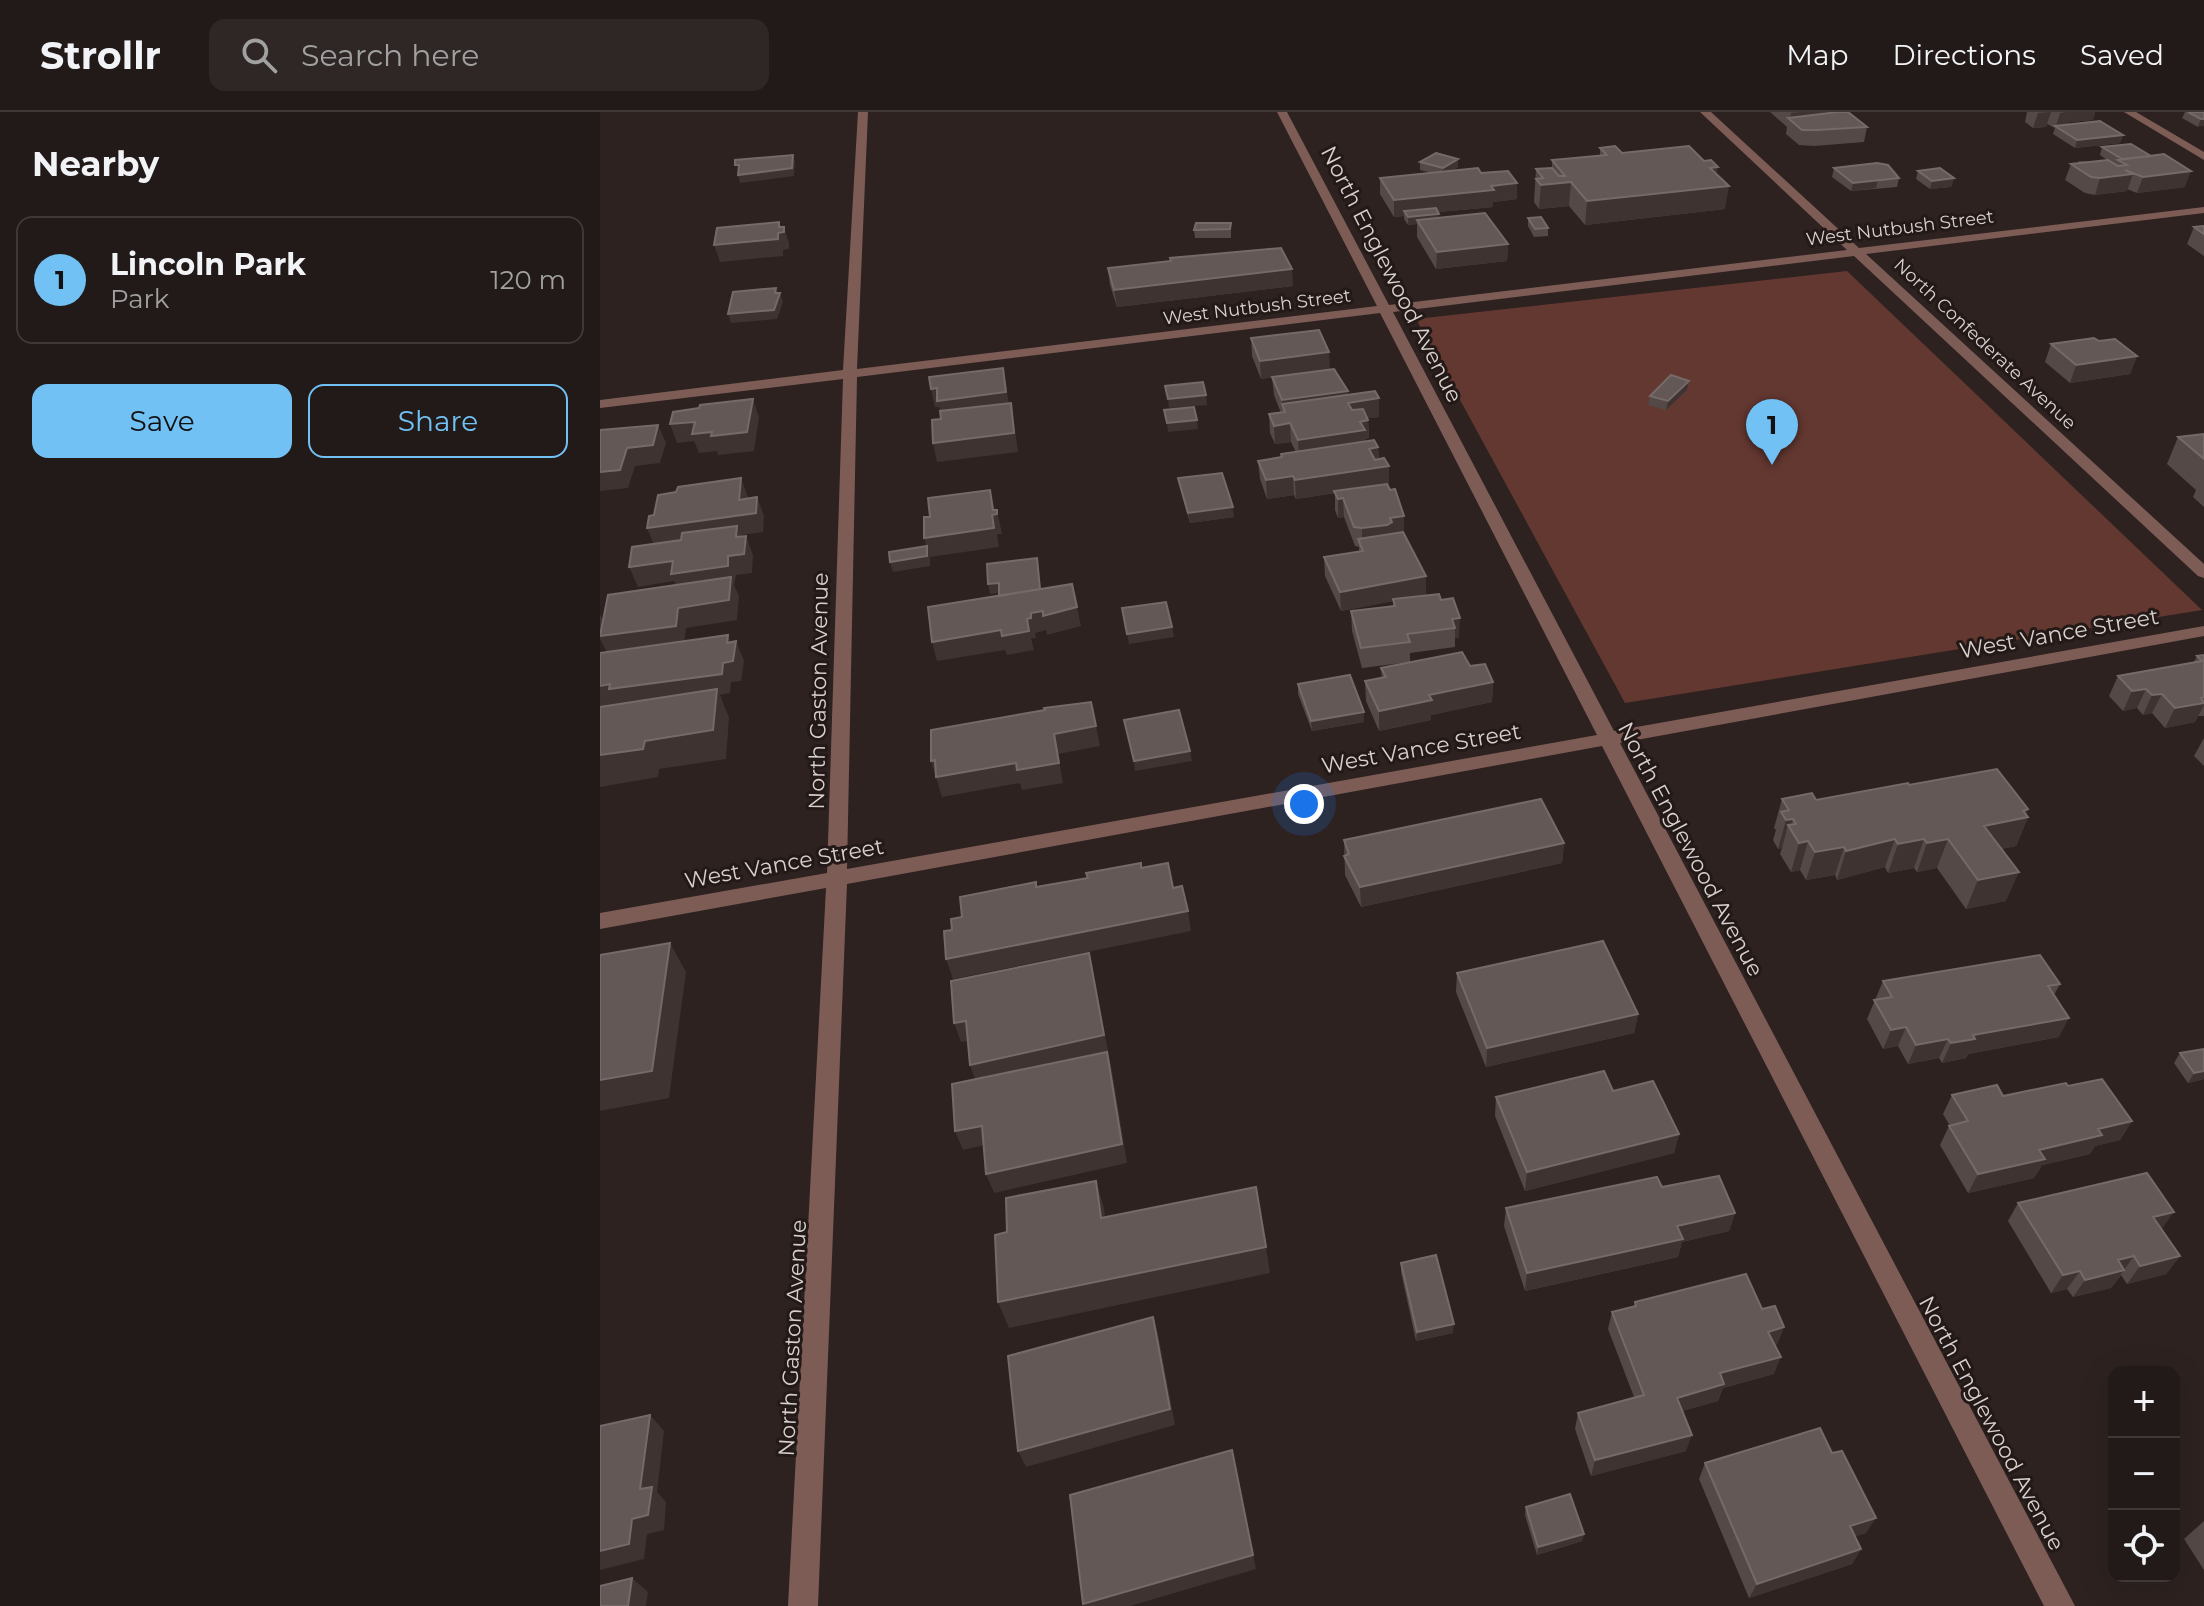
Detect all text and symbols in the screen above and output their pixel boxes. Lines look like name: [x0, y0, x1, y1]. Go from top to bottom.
search box: [209, 19, 769, 91]
text: Strollr: [40, 32, 161, 79]
icon: search: [237, 33, 281, 77]
text: Search here: [301, 37, 479, 74]
text: Map: [1786, 38, 1848, 72]
text: Directions: [1892, 38, 2036, 72]
text: Saved: [2080, 38, 2164, 72]
street label: North Englewood Avenue: [1315, 141, 1468, 407]
text: Nearby: [32, 143, 159, 185]
street label: West Nutbush Street: [1805, 206, 1995, 250]
text: Lincoln Park: [110, 246, 306, 283]
street label: North Confederate Avenue: [1889, 254, 2081, 434]
text: 1: [55, 264, 65, 296]
text: 120 m: [490, 264, 566, 296]
text: Park: [110, 283, 169, 315]
street label: West Nutbush Street: [1162, 285, 1352, 329]
button: Save: [32, 384, 292, 458]
button: Share: [308, 384, 568, 458]
pin: 1: [1746, 399, 1798, 465]
street label: North Gaston Avenue: [803, 572, 834, 810]
street label: West Vance Street: [1957, 603, 2161, 664]
street label: North Englewood Avenue: [1612, 717, 1769, 981]
street label: West Vance Street: [1319, 718, 1523, 779]
your location: [1284, 784, 1324, 824]
street label: West Vance Street: [682, 833, 886, 894]
street label: North Gaston Avenue: [773, 1219, 812, 1457]
street label: North Englewood Avenue: [1913, 1291, 2070, 1555]
map controls: [2108, 1366, 2180, 1582]
button: +: [2108, 1366, 2180, 1438]
button: −: [2108, 1438, 2180, 1510]
button: locate: [2108, 1510, 2180, 1582]

